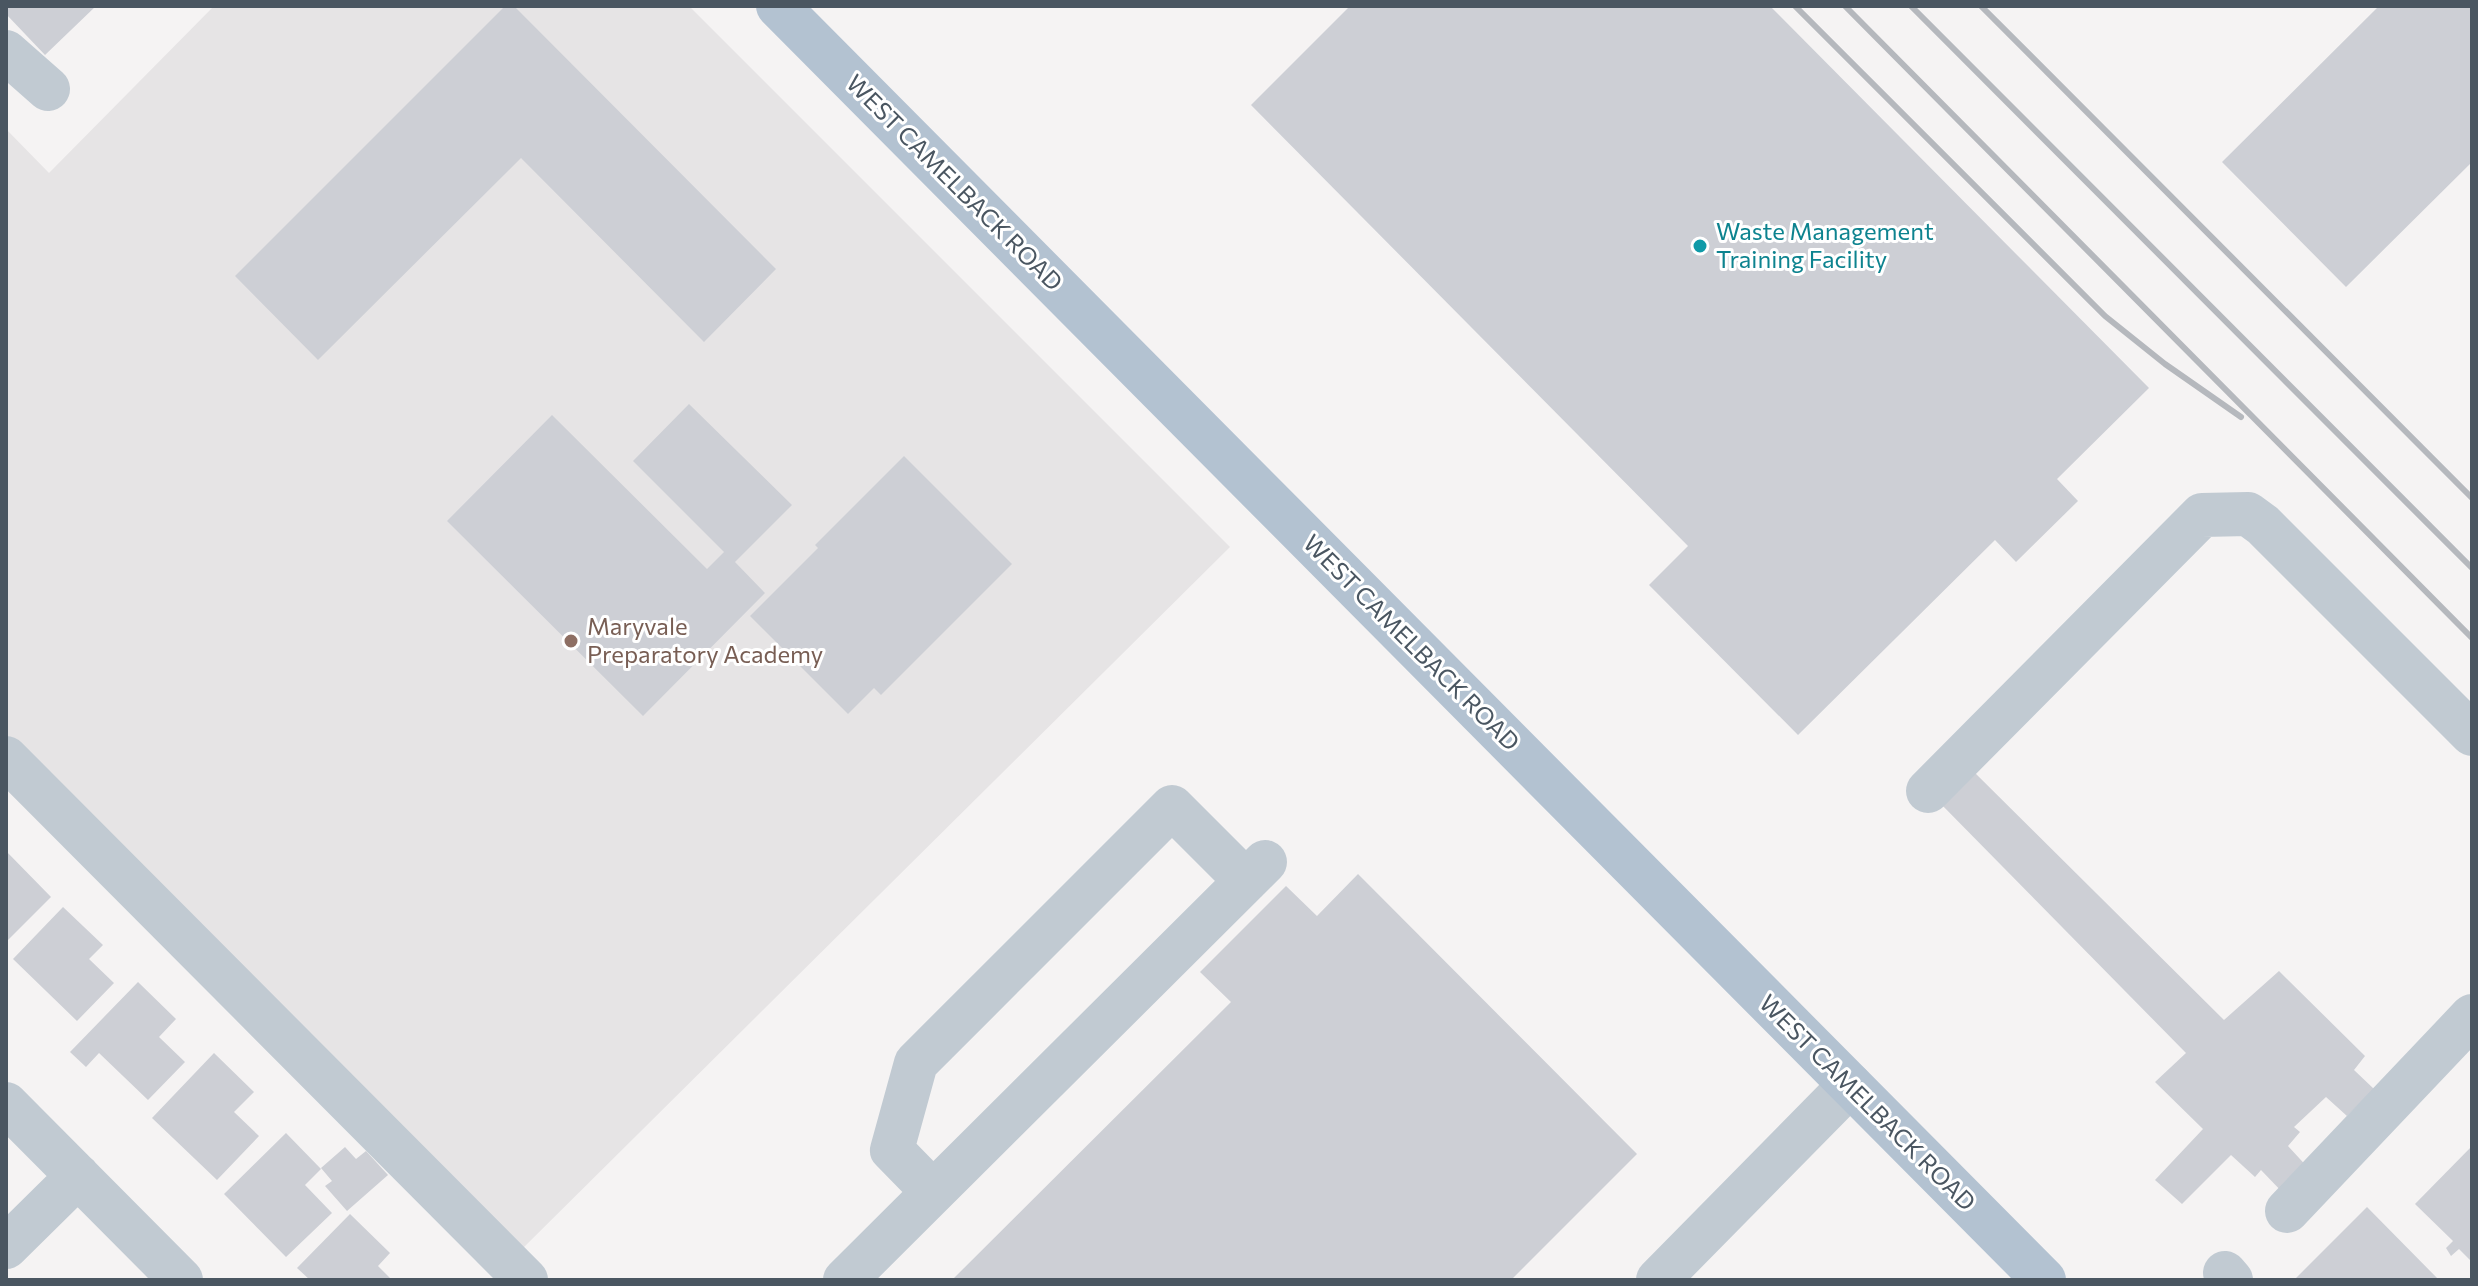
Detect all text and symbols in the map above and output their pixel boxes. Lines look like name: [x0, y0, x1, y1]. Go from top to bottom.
street label: WEST CAMELBACK ROAD: [841, 68, 1069, 296]
place label: Waste Management Training Facility: [1716, 216, 1934, 273]
marker: Waste Management Training Facility: [1691, 237, 1709, 255]
street label: WEST CAMELBACK ROAD: [1298, 528, 1526, 756]
place label: Maryvale Preparatory Academy: [587, 611, 823, 668]
marker: Maryvale Preparatory Academy: [562, 632, 580, 650]
street label: WEST CAMELBACK ROAD: [1754, 988, 1982, 1216]

